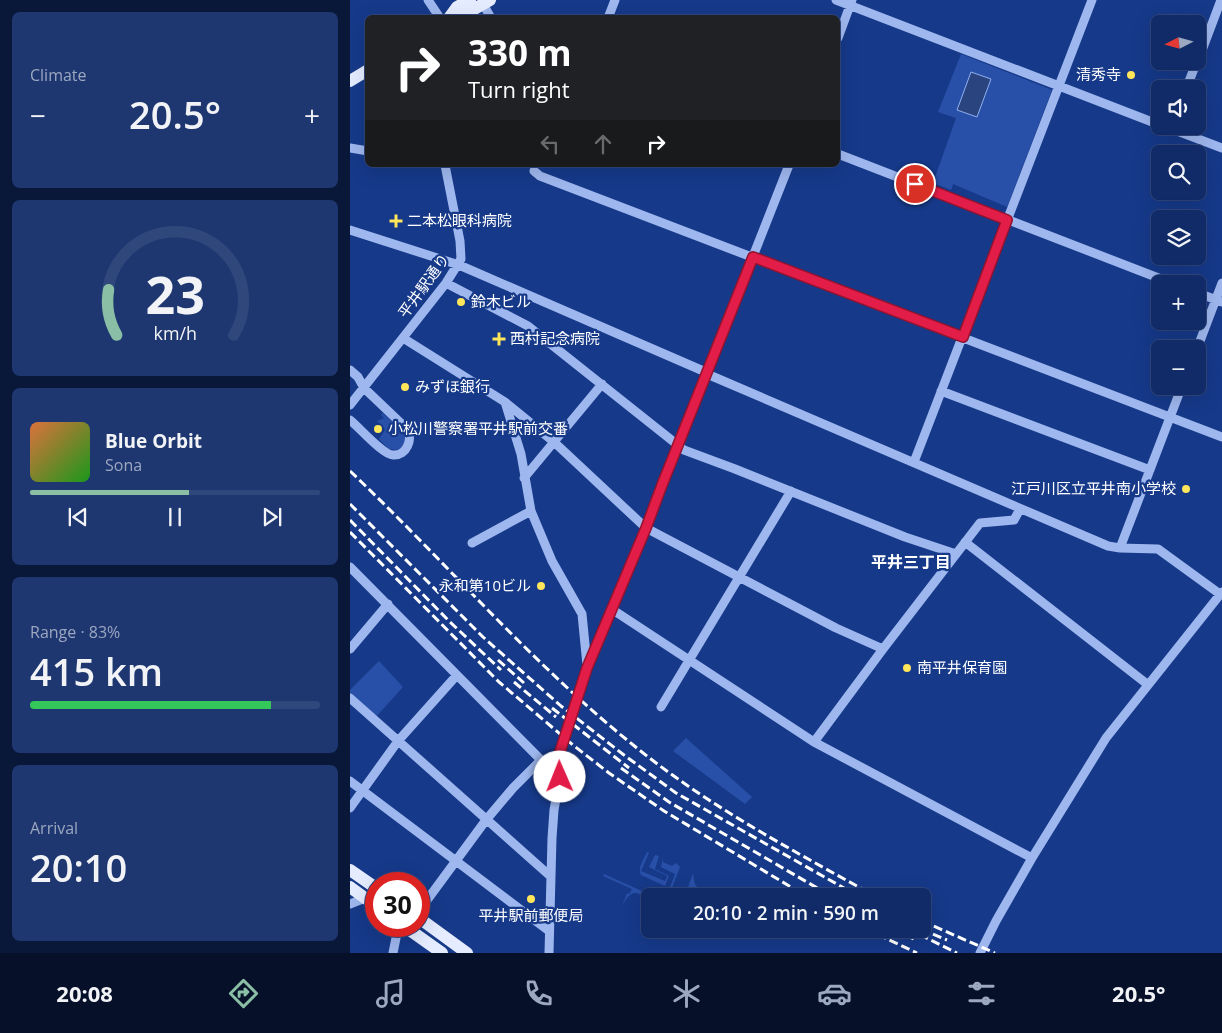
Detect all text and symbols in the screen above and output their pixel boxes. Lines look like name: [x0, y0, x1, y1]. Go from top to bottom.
north arrow: [1151, 15, 1206, 70]
map controls: [1151, 15, 1206, 395]
text: 330 m: [468, 29, 572, 76]
icon: right: [385, 35, 450, 100]
text: Climate: [30, 64, 87, 86]
place label: 清秀寺: [1076, 64, 1121, 84]
marker: 清秀寺: [1125, 69, 1137, 81]
text: Turn right: [468, 74, 570, 104]
button: sound: [1151, 80, 1206, 135]
text: 20.5°: [129, 88, 221, 140]
text: −: [30, 96, 46, 134]
text: +: [304, 96, 320, 134]
icon: left: [536, 130, 564, 158]
icon: ahead: [589, 130, 617, 158]
icon: right: [642, 130, 670, 158]
button: search: [1151, 145, 1206, 200]
pin: [894, 163, 936, 205]
icon: arrive: [901, 170, 929, 198]
place label: 二本松眼科病院: [407, 210, 512, 230]
button: layers: [1151, 210, 1206, 265]
marker: 二本松眼科病院: [389, 214, 403, 228]
street label: 平井駅通り: [393, 249, 453, 322]
text: 23: [145, 258, 205, 329]
button: +: [1151, 275, 1206, 330]
place label: 鈴木ビル: [471, 291, 531, 311]
marker: 鈴木ビル: [455, 296, 467, 308]
text: km/h: [153, 321, 197, 345]
place label: 西村記念病院: [510, 328, 600, 348]
marker: 西村記念病院: [492, 332, 506, 346]
button: −: [1151, 340, 1206, 395]
place label: みずほ銀行: [415, 376, 490, 396]
marker: みずほ銀行: [399, 381, 411, 393]
place label: 小松川警察署平井駅前交番: [388, 418, 568, 438]
marker: 小松川警察署平井駅前交番: [372, 423, 384, 435]
text: Blue Orbit: [105, 428, 202, 454]
text: Sona: [105, 454, 142, 476]
place label: 江戸川区立平井南小学校: [1011, 478, 1176, 498]
marker: 江戸川区立平井南小学校: [1180, 483, 1192, 495]
icon: previous: [64, 503, 92, 531]
icon: pause: [161, 503, 189, 531]
icon: next: [258, 503, 286, 531]
district label: 平井三丁目: [871, 551, 951, 573]
place label: 永和第10ビル: [439, 575, 531, 595]
marker: 永和第10ビル: [535, 580, 547, 592]
text: Range · 83%: [30, 621, 120, 643]
text: 415 km: [30, 645, 163, 697]
place label: 南平井保育園: [917, 657, 1007, 677]
marker: 南平井保育園: [901, 662, 913, 674]
position arrow: [533, 750, 585, 802]
text: Arrival: [30, 817, 78, 839]
text: 20:10: [30, 841, 127, 893]
speed limit sign: 30: [365, 872, 430, 937]
marker: 平井駅前郵便局: [525, 893, 537, 905]
text: 20:10 · 2 min · 590 m: [693, 900, 879, 926]
place label: 平井駅前郵便局: [478, 905, 584, 925]
icon: directions: [226, 976, 261, 1011]
icon: music: [373, 976, 408, 1011]
icon: phone: [521, 976, 556, 1011]
icon: climate: [669, 976, 704, 1011]
icon: car: [817, 976, 852, 1011]
icon: filters: [964, 976, 999, 1011]
text: 20:08: [56, 978, 113, 1008]
text: 20.5°: [1112, 978, 1166, 1008]

